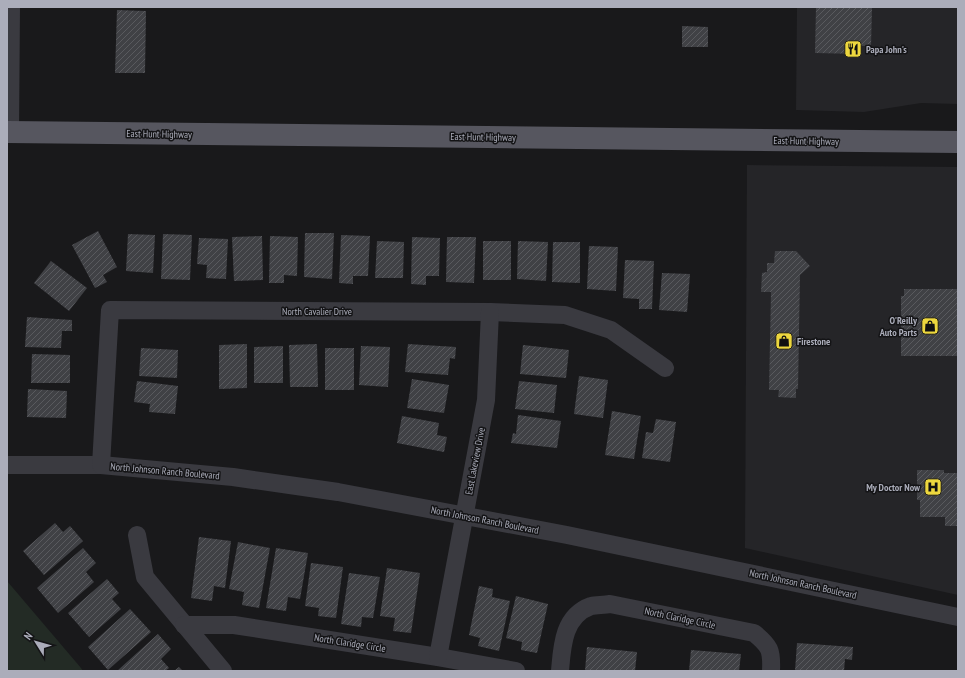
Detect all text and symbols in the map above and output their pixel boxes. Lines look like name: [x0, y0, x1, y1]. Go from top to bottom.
restaurant icon: Papa John's: [843, 39, 863, 59]
place label: Papa John's: [866, 43, 907, 56]
street label: East Hunt Highway: [126, 127, 192, 141]
street label: East Hunt Highway: [450, 130, 516, 144]
street label: East Hunt Highway: [773, 134, 839, 148]
street label: North Cavalier Drive: [282, 305, 352, 318]
place label: O'Reilly Auto Parts: [879, 314, 918, 339]
shop icon: O'Reilly Auto Parts: [920, 316, 940, 336]
shop icon: Firestone: [774, 331, 794, 351]
place label: Firestone: [797, 335, 830, 348]
street label: East Lakeview Drive: [462, 426, 488, 496]
street label: North Johnson Ranch Boulevard: [110, 460, 220, 482]
hospital icon: My Doctor Now: [923, 477, 943, 497]
place label: My Doctor Now: [866, 481, 921, 494]
street label: North Johnson Ranch Boulevard: [430, 503, 540, 537]
street label: North Johnson Ranch Boulevard: [748, 566, 858, 602]
street label: North Claridge Circle: [643, 604, 717, 632]
north arrow: [16, 622, 56, 662]
text: N: [21, 629, 35, 643]
street label: North Claridge Circle: [313, 631, 387, 655]

